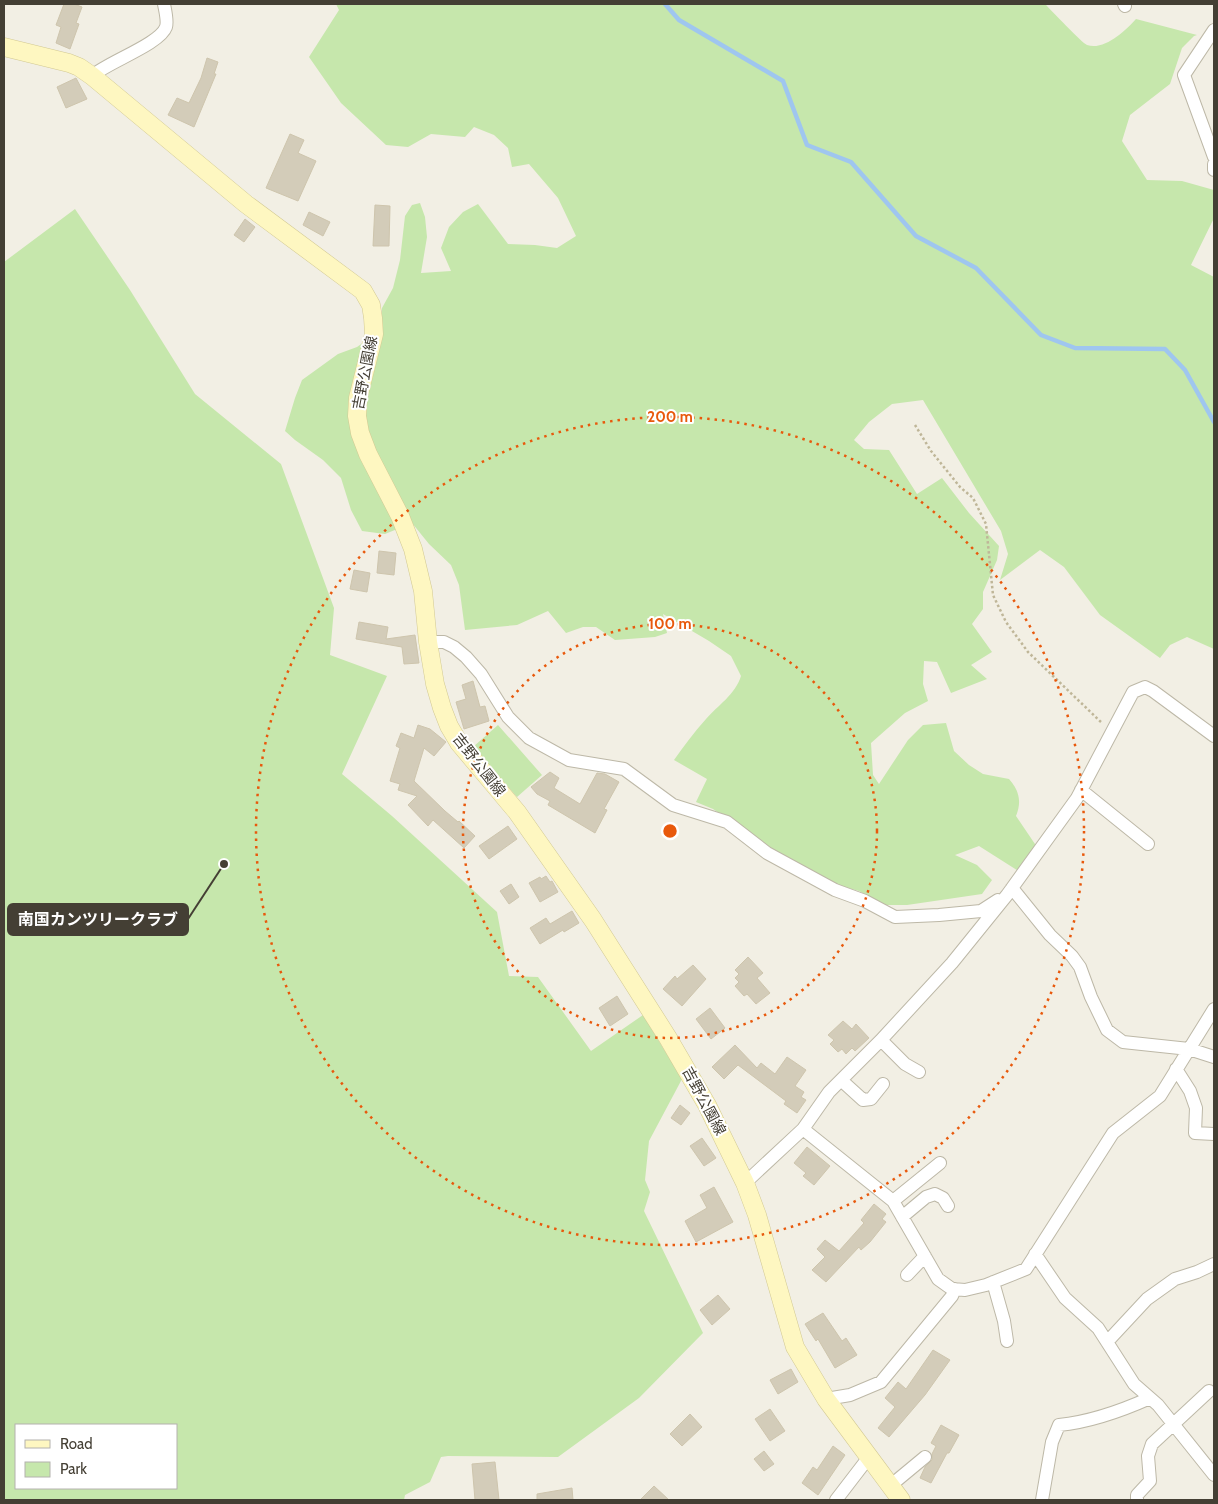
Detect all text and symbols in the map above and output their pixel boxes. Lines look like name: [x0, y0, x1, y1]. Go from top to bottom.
street label: 吉野公園線: [349, 334, 381, 412]
text: 200 m: [647, 408, 693, 426]
text: 100 m: [648, 615, 692, 633]
street label: 吉野公園線: [449, 730, 509, 800]
centre of rings: [661, 822, 679, 840]
callout: 南国カンツリークラブ: [8, 904, 188, 935]
text: 南国カンツリークラブ: [18, 910, 178, 929]
street label: 吉野公園線: [678, 1064, 730, 1138]
legend: [15, 1424, 178, 1489]
text: Road: [60, 1435, 93, 1453]
text: Park: [60, 1460, 87, 1478]

